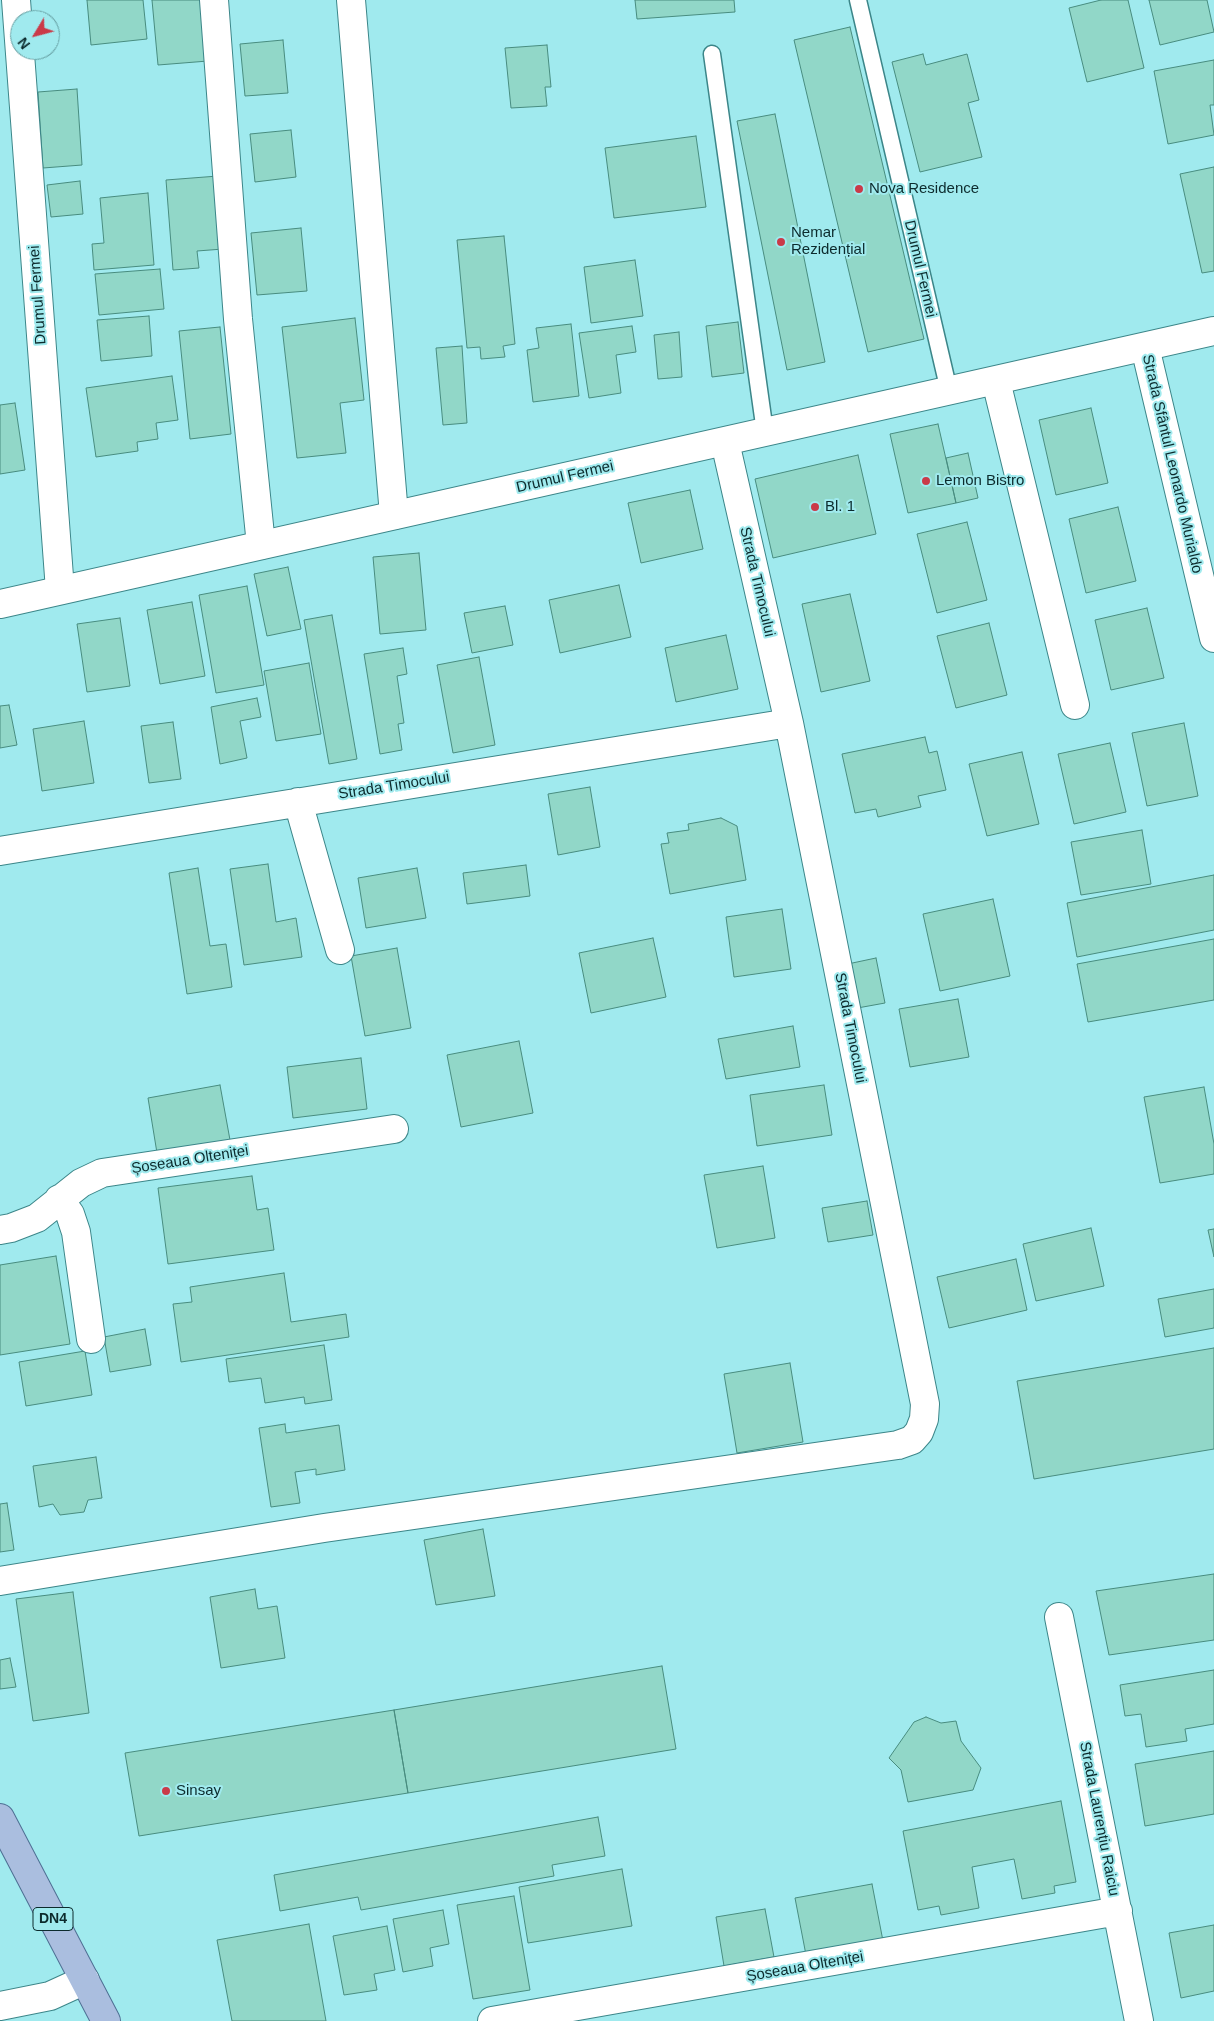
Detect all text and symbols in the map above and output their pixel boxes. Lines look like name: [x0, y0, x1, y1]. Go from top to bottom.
north arrow: [10, 10, 60, 60]
text: N: [14, 35, 33, 52]
place label: Nova Residence: [869, 180, 979, 198]
marker: Nova Residence: [853, 183, 865, 195]
street label: Drumul Fermei: [900, 219, 940, 319]
place label: Nemar Rezidențial: [791, 224, 865, 259]
marker: Nemar Rezidențial: [775, 236, 787, 248]
street label: Drumul Fermei: [26, 245, 50, 345]
street label: Strada Sfântul Leonardo Murialdo: [1138, 353, 1206, 575]
street label: Drumul Fermei: [515, 457, 615, 497]
place label: Lemon Bistro: [936, 472, 1024, 490]
marker: Lemon Bistro: [920, 475, 932, 487]
place label: Bl. 1: [825, 498, 855, 516]
marker: Bl. 1: [809, 501, 821, 513]
street label: Strada Timocului: [736, 525, 778, 639]
street label: Strada Timocului: [337, 768, 451, 804]
street label: Strada Timocului: [830, 971, 870, 1085]
street label: Șoseaua Olteniței: [130, 1142, 250, 1178]
street label: Strada Laurențiu Raiciu: [1075, 1740, 1123, 1898]
place label: Sinsay: [176, 1782, 221, 1800]
marker: Sinsay: [160, 1785, 172, 1797]
road number: DN4: [33, 1908, 73, 1930]
street label: Șoseaua Olteniței: [745, 1948, 865, 1986]

